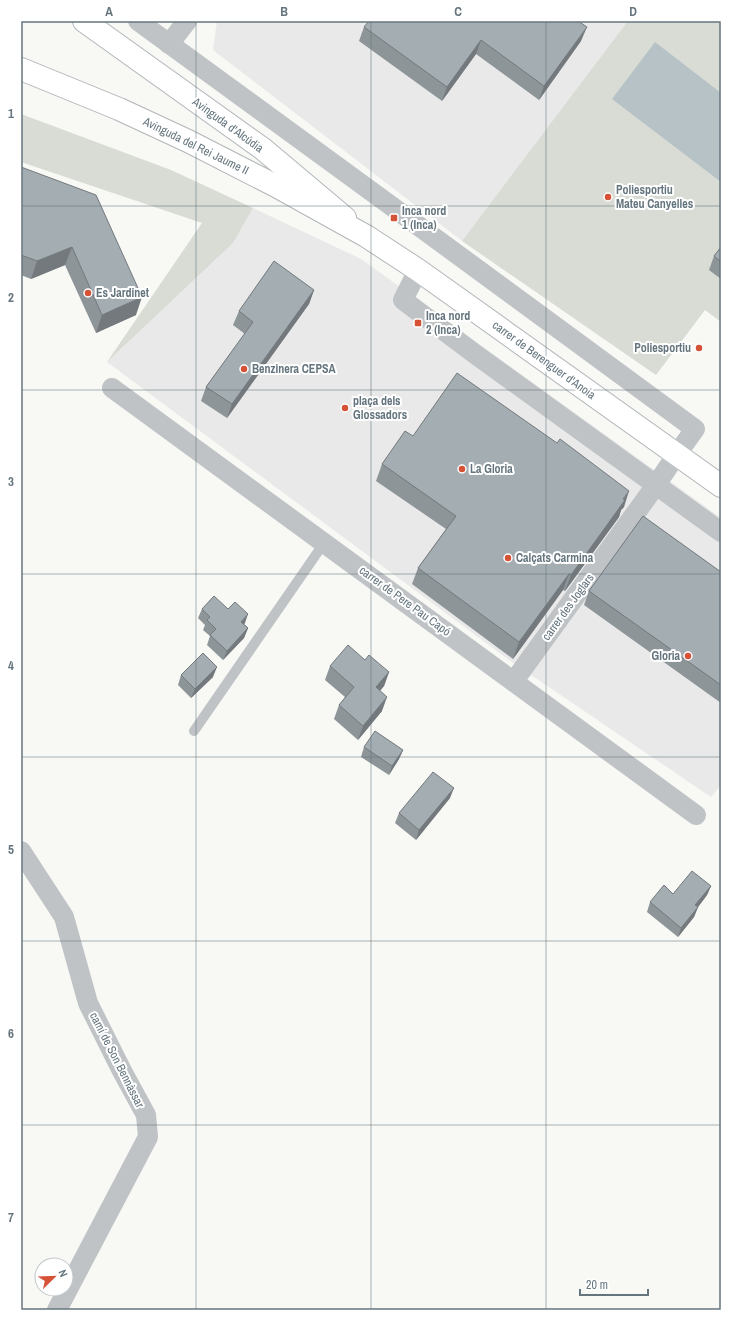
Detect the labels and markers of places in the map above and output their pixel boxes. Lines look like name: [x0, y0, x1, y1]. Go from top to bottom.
place label: Poliesportiu Mateu Canyelles: [616, 182, 694, 212]
marker: Poliesportiu Mateu Canyelles: [603, 192, 613, 202]
place label: Inca nord 1 (Inca): [402, 203, 446, 233]
marker: Inca nord 1 (Inca): [389, 213, 399, 223]
place label: Es Jardinet: [96, 285, 150, 301]
marker: Es Jardinet: [83, 288, 93, 298]
place label: Inca nord 2 (Inca): [426, 308, 470, 338]
marker: Inca nord 2 (Inca): [413, 318, 423, 328]
place label: Poliesportiu: [634, 340, 691, 356]
marker: Poliesportiu: [694, 343, 704, 353]
place label: Benzinera CEPSA: [252, 361, 337, 377]
marker: Benzinera CEPSA: [239, 364, 249, 374]
place label: plaça dels Glossadors: [353, 393, 408, 423]
marker: plaça dels Glossadors: [340, 403, 350, 413]
place label: La Gloria: [470, 461, 513, 477]
marker: La Gloria: [457, 464, 467, 474]
place label: Calçats Carmina: [516, 550, 594, 566]
marker: Calçats Carmina: [503, 553, 513, 563]
place label: Gloria: [652, 648, 681, 664]
marker: Gloria: [683, 651, 693, 661]

